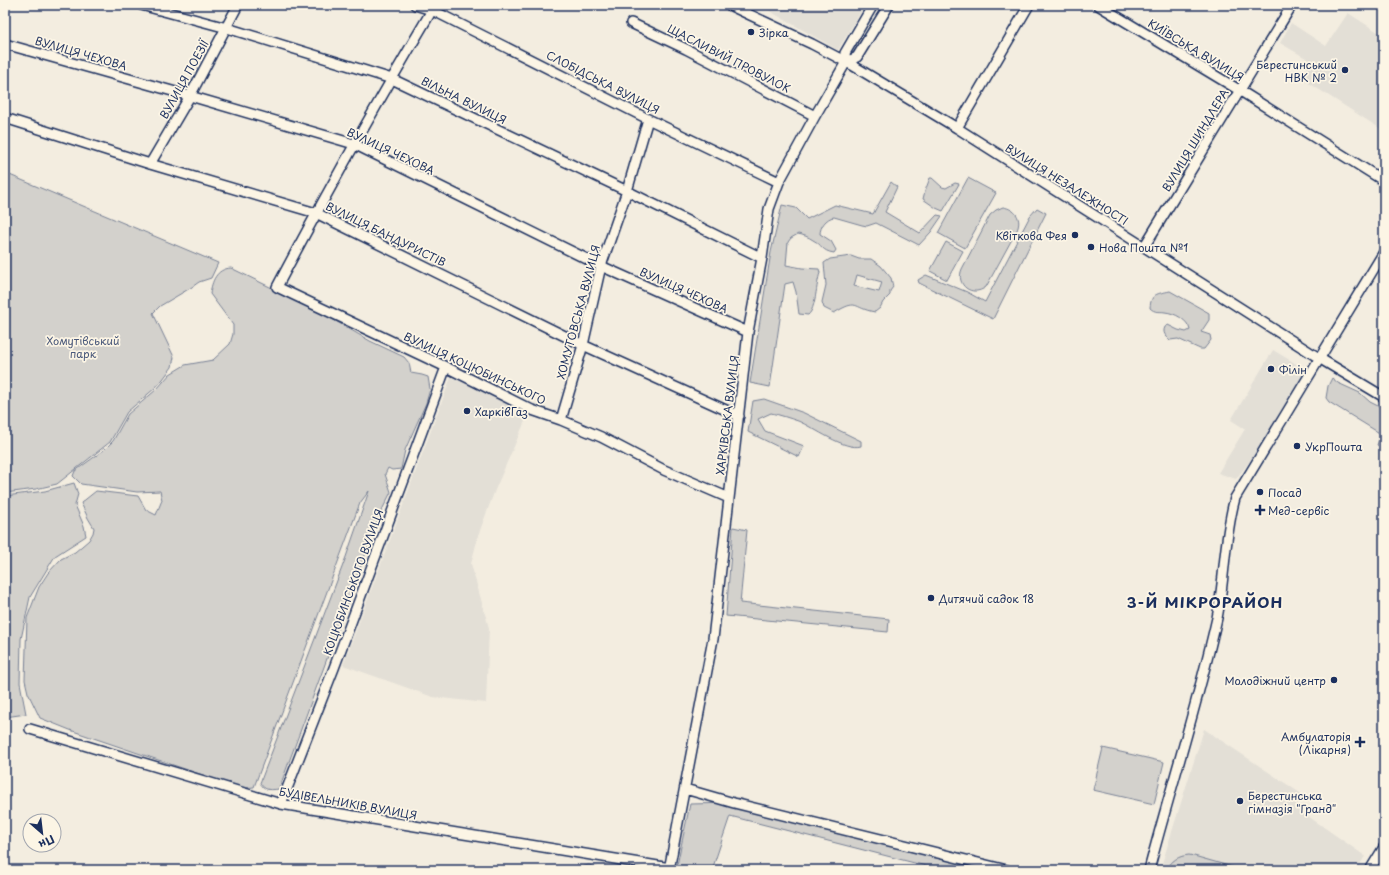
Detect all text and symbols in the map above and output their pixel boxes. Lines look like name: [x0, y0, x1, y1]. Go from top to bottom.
street label: КИЇВСЬКА ВУЛИЦЯ: [1145, 15, 1247, 85]
street label: ЩАСЛИВИЙ ПРОВУЛОК: [665, 20, 793, 96]
place label: Зірка: [759, 24, 789, 41]
marker: Зірка: [746, 27, 756, 37]
street label: ВУЛИЦЯ ЧЕХОВА: [33, 32, 129, 74]
street label: ВУЛИЦЯ ПОЕЗІЇ: [155, 36, 213, 122]
street label: СЛОБІДСЬКА ВУЛИЦЯ: [543, 46, 663, 118]
place label: Берестинський НВК № 2: [1256, 56, 1337, 86]
marker: Берестинський НВК № 2: [1340, 65, 1350, 75]
street label: ВІЛЬНА ВУЛИЦЯ: [418, 72, 510, 128]
street label: ВУЛИЦЯ ШИНДЛЕРА: [1158, 85, 1233, 195]
street label: ВУЛИЦЯ ЧЕХОВА: [344, 123, 438, 179]
street label: ВУЛИЦЯ НЕЗАЛЕЖНОСТІ: [1002, 139, 1132, 229]
street label: ВУЛИЦЯ БАНДУРИСТІВ: [323, 197, 449, 271]
place label: Квіткова Фея: [995, 227, 1067, 244]
marker: Квіткова Фея: [1070, 230, 1080, 240]
place label: Нова Пошта №1: [1099, 239, 1188, 256]
marker: Нова Пошта №1: [1086, 242, 1096, 252]
street label: ХОМУТОВСЬКА ВУЛИЦЯ: [552, 243, 604, 381]
street label: ВУЛИЦЯ ЧЕХОВА: [637, 263, 731, 317]
street label: ВУЛИЦЯ КОЦЮБИНСЬКОГО: [401, 328, 549, 408]
park label: Хомутівський парк: [47, 332, 119, 362]
street label: ХАРКІВСЬКА ВУЛИЦЯ: [711, 354, 743, 476]
place label: Філін: [1279, 361, 1307, 378]
marker: Філін: [1266, 364, 1276, 374]
place label: ХарківГаз: [475, 403, 528, 420]
marker: ХарківГаз: [462, 406, 472, 416]
place label: УкрПошта: [1305, 438, 1363, 455]
marker: УкрПошта: [1292, 441, 1302, 451]
place label: Посад: [1268, 484, 1302, 501]
marker: Посад: [1255, 487, 1265, 497]
place label: Мед-сервіс: [1268, 502, 1330, 519]
marker: Мед-сервіс: [1255, 505, 1265, 515]
street label: КОЦЮБИНСЬКОГО ВУЛИЦЯ: [319, 506, 387, 658]
place label: Дитячий садок 18: [938, 590, 1034, 607]
district label: 3-Й МІКРОРАЙОН: [1127, 590, 1283, 613]
marker: Дитячий садок 18: [926, 593, 936, 603]
place label: Молодіжний центр: [1225, 672, 1326, 689]
marker: Молодіжний центр: [1329, 675, 1339, 685]
place label: Амбулаторія (Лікарня): [1281, 728, 1351, 758]
marker: Амбулаторія (Лікарня): [1354, 736, 1366, 748]
street label: БУДІВЕЛЬНИКІВ ВУЛИЦЯ: [278, 782, 418, 824]
place label: Берестинська гімназія "Гранд": [1248, 787, 1336, 817]
marker: Берестинська гімназія "Гранд": [1235, 796, 1245, 806]
north arrow: [22, 813, 62, 853]
text: Пн: [36, 831, 58, 854]

